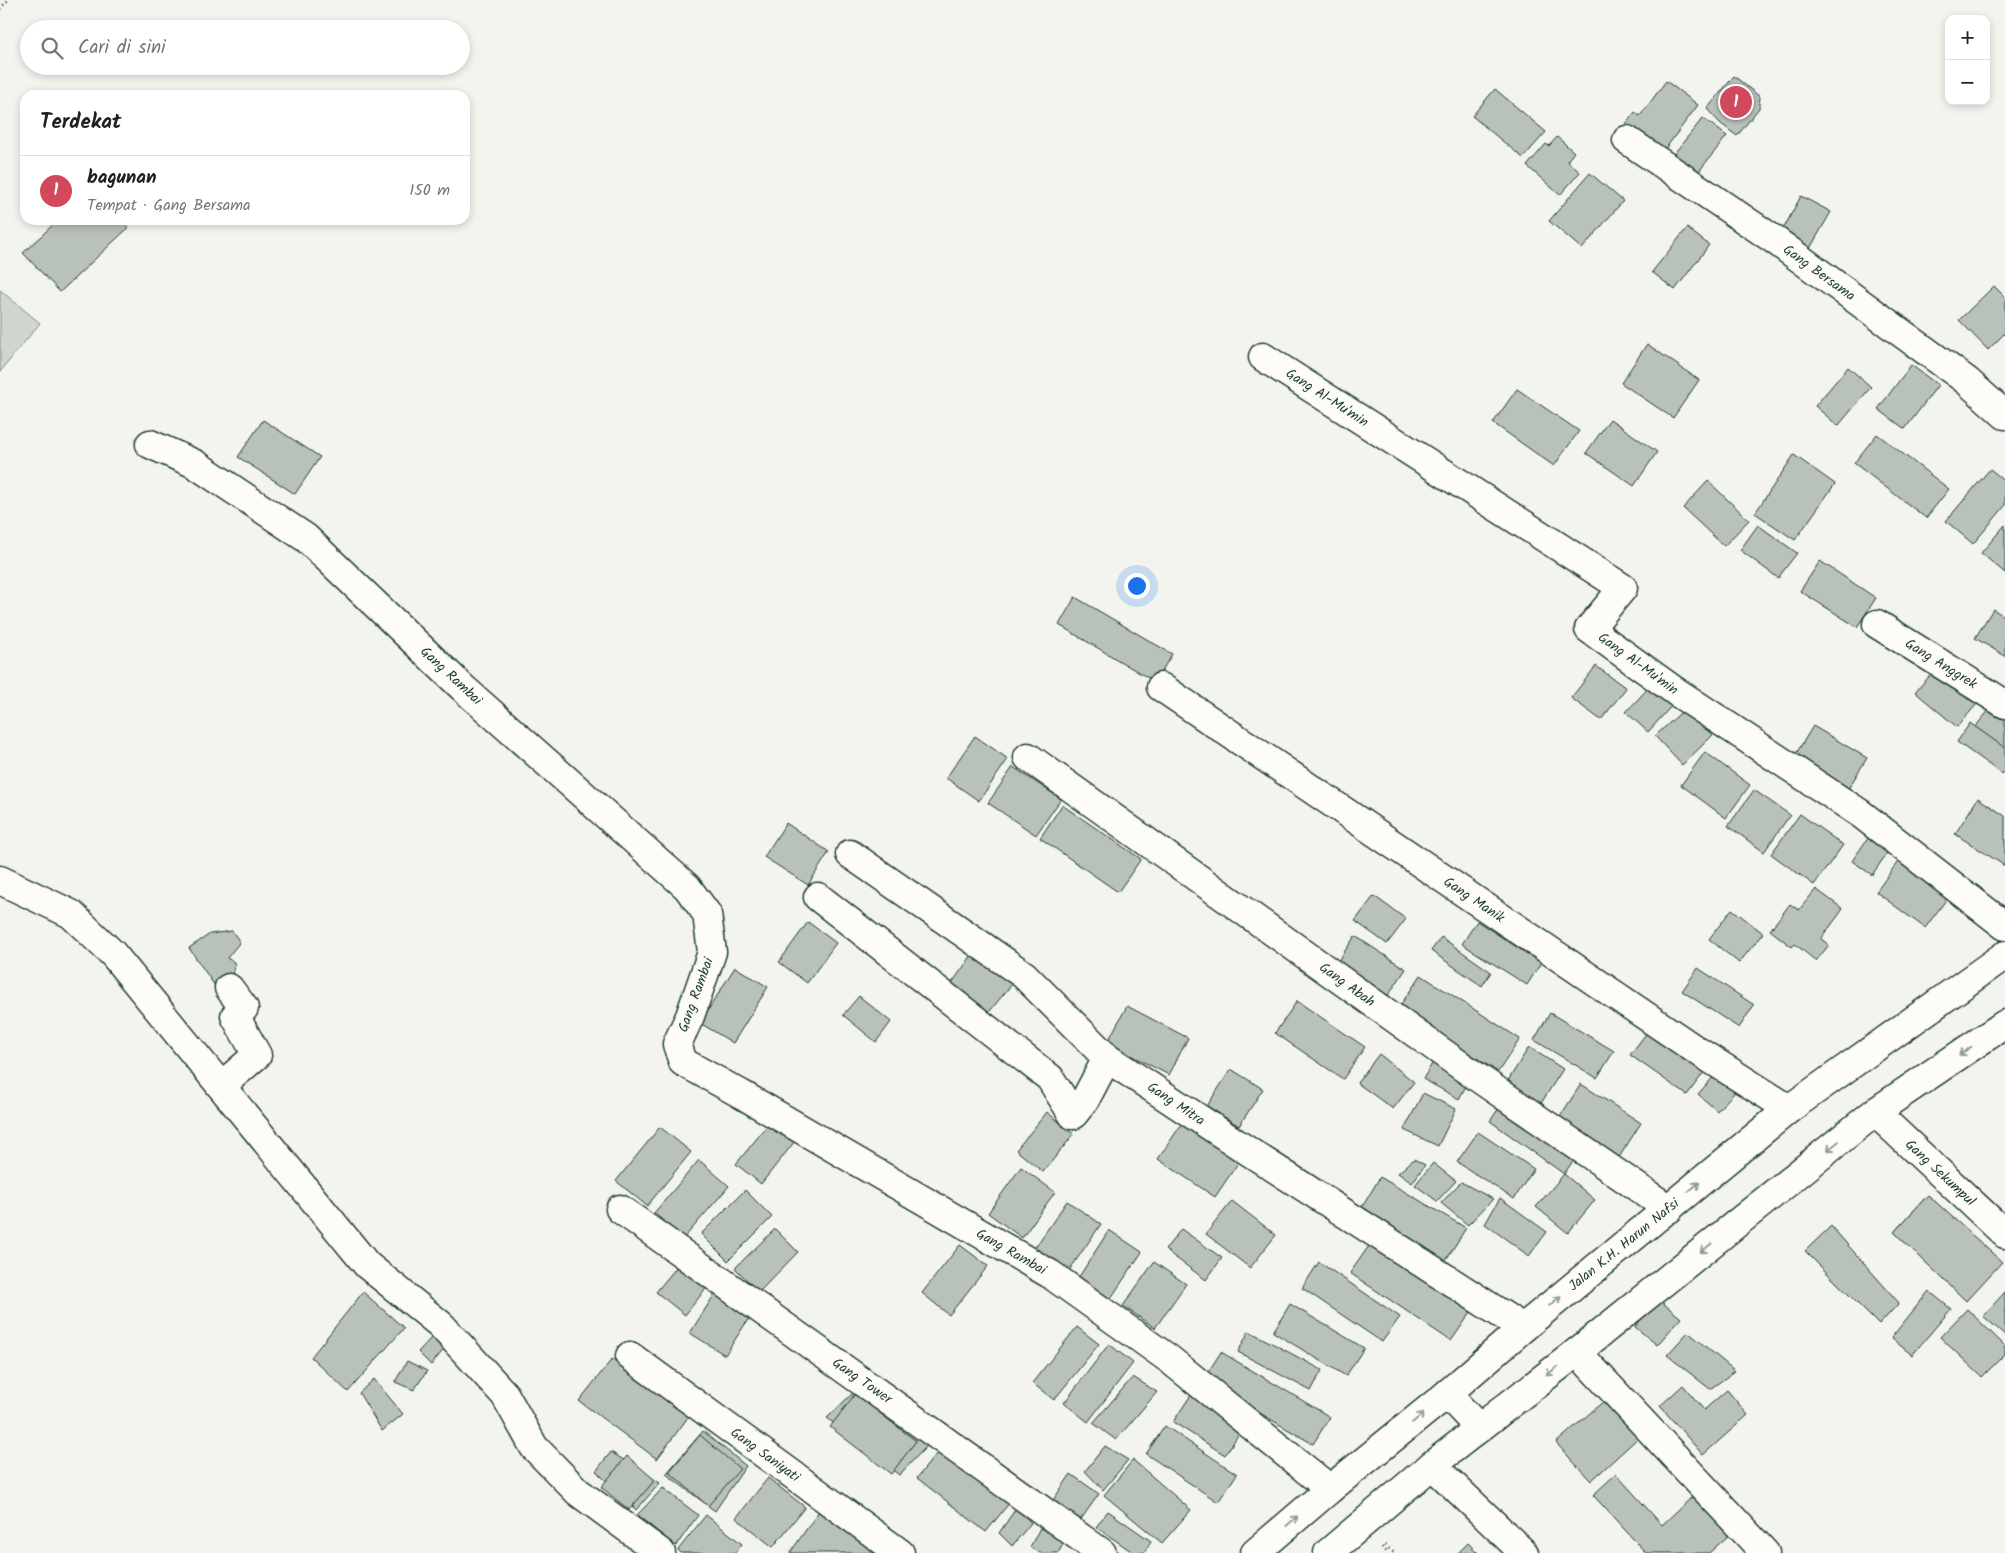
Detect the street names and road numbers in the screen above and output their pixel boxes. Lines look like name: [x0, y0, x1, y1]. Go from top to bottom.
street label: Gang Bersama: [1778, 239, 1860, 307]
street label: Gang Al-Mu'min: [1281, 363, 1373, 433]
street label: Gang Al-Mu'min: [1593, 627, 1683, 701]
street label: Gang Anggrek: [1901, 633, 1982, 695]
street label: Gang Rambai: [415, 641, 488, 711]
street label: Gang Manik: [1439, 871, 1509, 929]
street label: Gang Rambai: [672, 954, 720, 1035]
street label: Gang Abah: [1314, 957, 1380, 1013]
street label: Gang Mitra: [1143, 1076, 1209, 1132]
street label: Gang Sekumpul: [1900, 1134, 1981, 1212]
street label: Jalan K.H. Harun Nafsi: [1564, 1193, 1685, 1297]
street label: Gang Rambai: [972, 1223, 1051, 1281]
street label: Gang Tower: [827, 1352, 898, 1411]
street label: Gang Saniyati: [726, 1422, 805, 1488]

